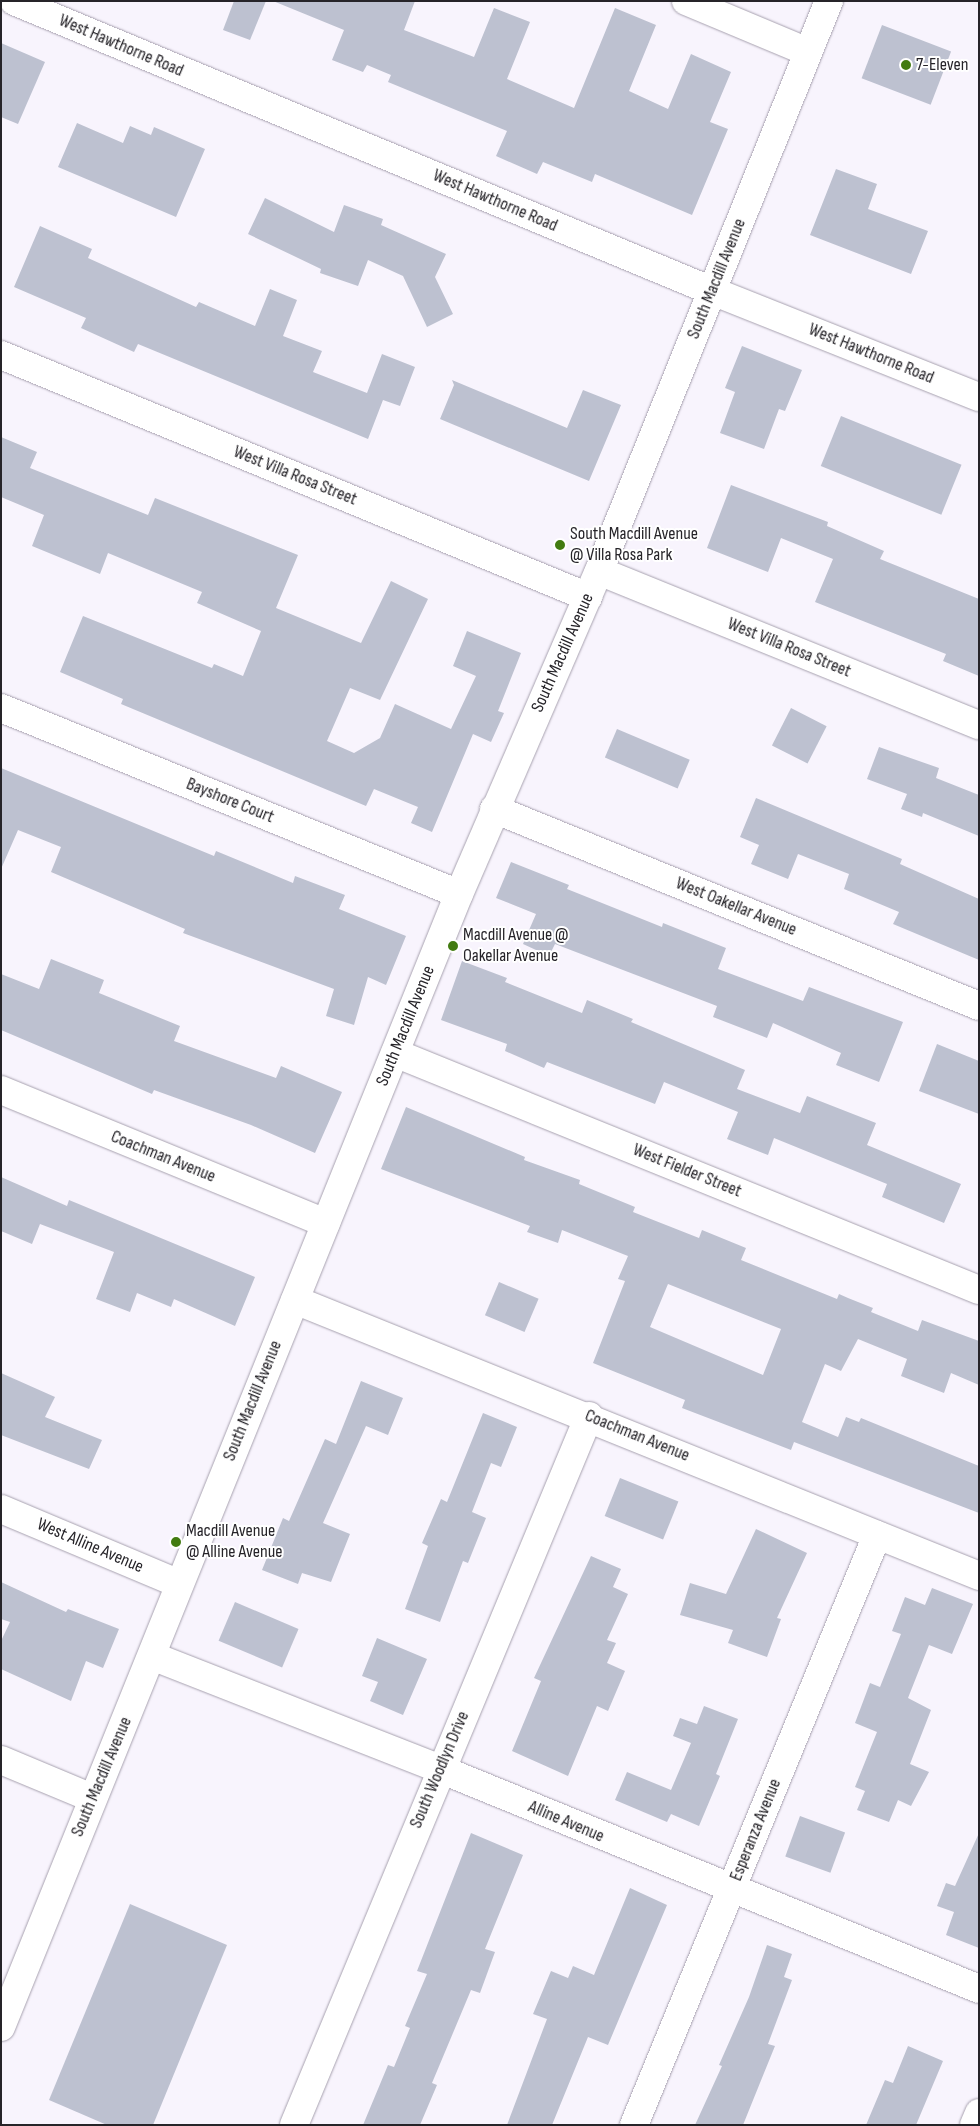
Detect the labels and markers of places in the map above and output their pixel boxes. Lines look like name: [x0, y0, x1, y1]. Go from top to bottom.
place label: 7-Eleven: [916, 54, 969, 76]
marker: 7-Eleven: [900, 59, 912, 71]
place label: South Macdill Avenue @ Villa Rosa Park: [570, 524, 698, 566]
marker: South Macdill Avenue @ Villa Rosa Park: [554, 539, 566, 551]
place label: Macdill Avenue @ Oakellar Avenue: [463, 925, 568, 968]
marker: Macdill Avenue @ Oakellar Avenue: [447, 940, 459, 952]
place label: Macdill Avenue @ Alline Avenue: [186, 1521, 282, 1564]
marker: Macdill Avenue @ Alline Avenue: [170, 1536, 182, 1548]

